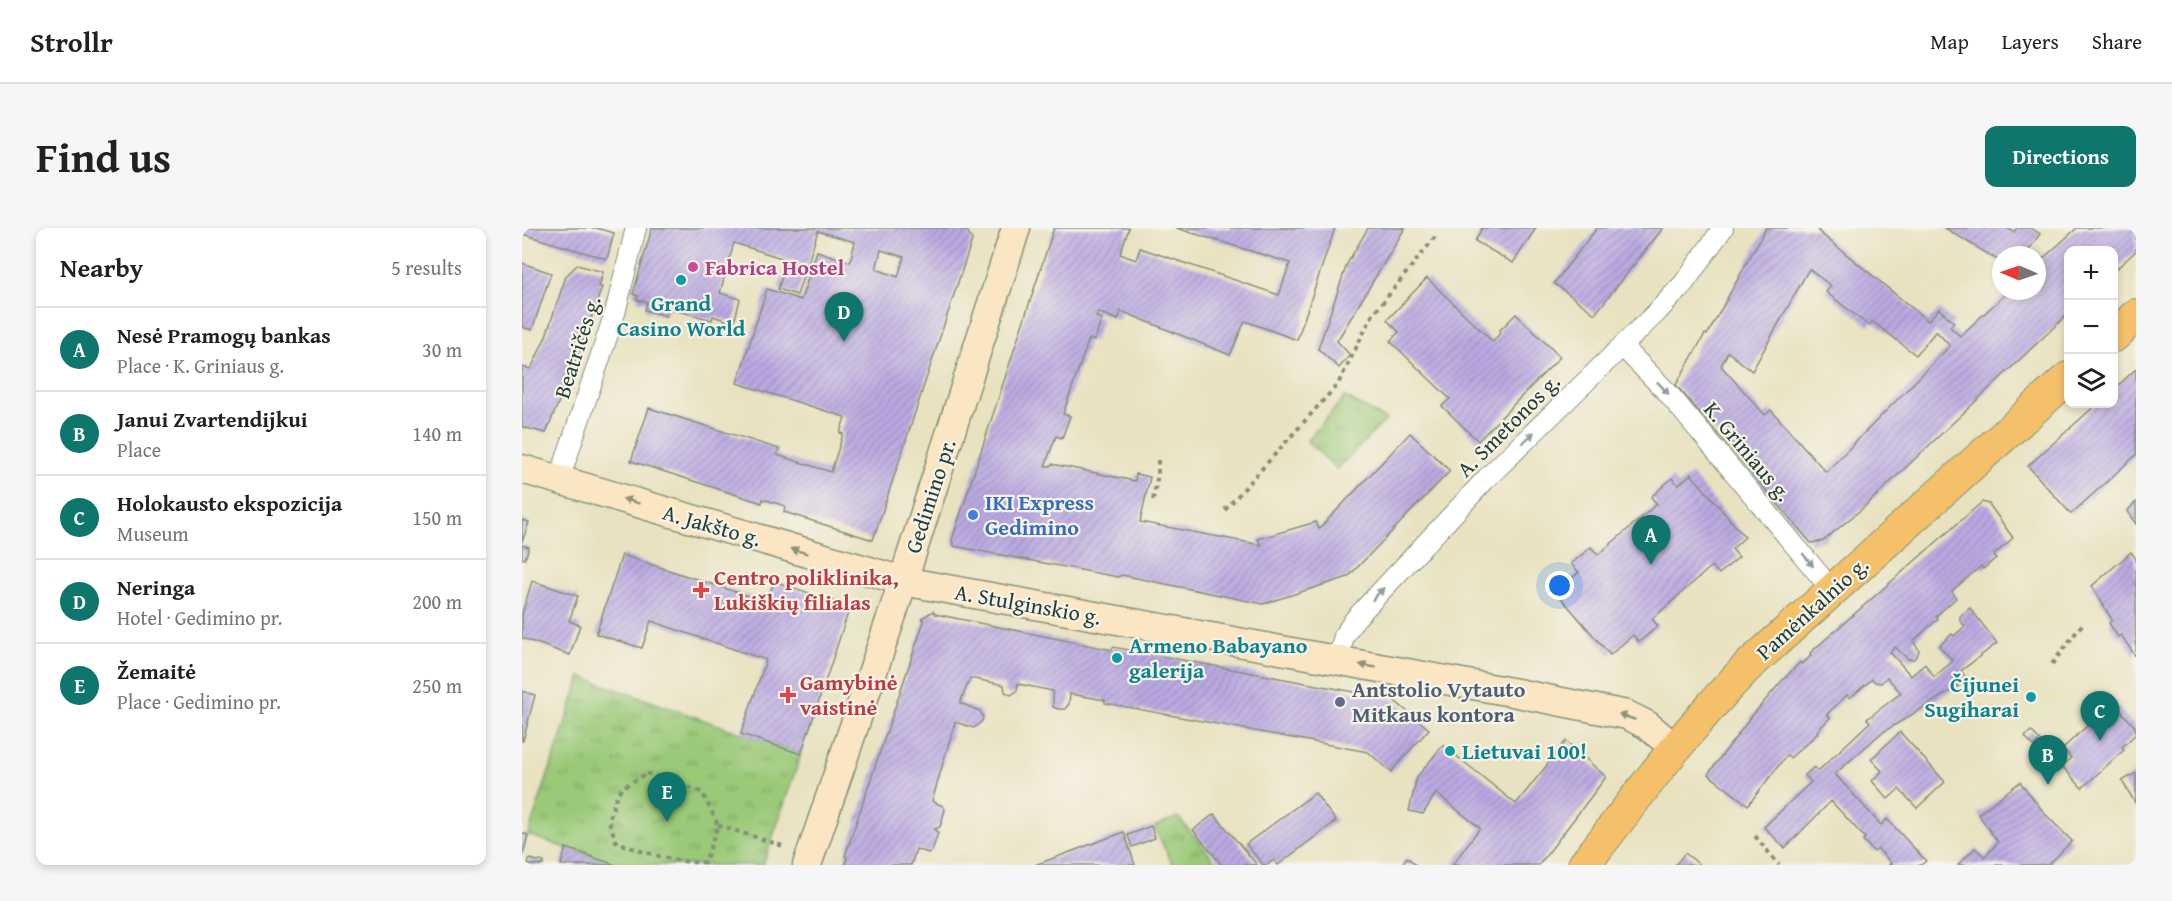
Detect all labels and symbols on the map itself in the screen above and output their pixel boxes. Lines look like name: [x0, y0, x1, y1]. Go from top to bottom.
north arrow: [1992, 246, 2046, 300]
place label: Fabrica Hostel: [705, 251, 845, 283]
marker: Fabrica Hostel: [686, 260, 700, 274]
marker: Grand Casino World: [674, 273, 688, 287]
place label: Grand Casino World: [617, 287, 746, 344]
street label: Beatričės g.: [545, 292, 609, 402]
pin: D: [824, 292, 864, 342]
street label: A. Smetonos g.: [1449, 366, 1567, 484]
one-way arrow: [1656, 381, 1670, 396]
street label: K. Griniaus g.: [1696, 394, 1800, 508]
one-way arrow: [1521, 431, 1536, 445]
street label: Gedimino pr.: [896, 435, 964, 557]
place label: IKI Express Gedimino: [985, 486, 1094, 543]
one-way arrow: [622, 496, 640, 505]
street label: A. Jakšto g.: [659, 496, 765, 554]
marker: IKI Express Gedimino: [966, 508, 980, 522]
pin: A: [1632, 516, 1670, 565]
one-way arrow: [790, 546, 808, 555]
street label: Pamėnkalnio g.: [1749, 549, 1875, 667]
one-way arrow: [1801, 552, 1814, 567]
place label: Centro poliklinika, Lukiškių filialas: [714, 561, 899, 618]
your location: [1545, 571, 1574, 600]
street label: A. Stulginskio g.: [952, 575, 1104, 633]
marker: Centro poliklinika, Lukiškių filialas: [692, 581, 710, 599]
one-way arrow: [1371, 587, 1385, 602]
place label: Armeno Babayano galerija: [1129, 629, 1308, 686]
marker: Armeno Babayano galerija: [1110, 651, 1124, 665]
one-way arrow: [1358, 661, 1377, 670]
place label: Gamybinė vaistinė: [800, 666, 898, 723]
place label: Čijunei Sugiharai: [1924, 668, 2019, 725]
place label: Antstolio Vytauto Mitkaus kontora: [1352, 673, 1526, 730]
marker: Gamybinė vaistinė: [781, 688, 795, 702]
marker: Čijunei Sugiharai: [2024, 690, 2038, 704]
pin: C: [2080, 692, 2120, 741]
marker: Antstolio Vytauto Mitkaus kontora: [1333, 695, 1347, 709]
one-way arrow: [1617, 711, 1635, 721]
place label: Lietuvai 100!: [1462, 735, 1587, 767]
pin: B: [2028, 736, 2068, 785]
marker: Lietuvai 100!: [1443, 744, 1457, 758]
pin: E: [648, 772, 686, 822]

